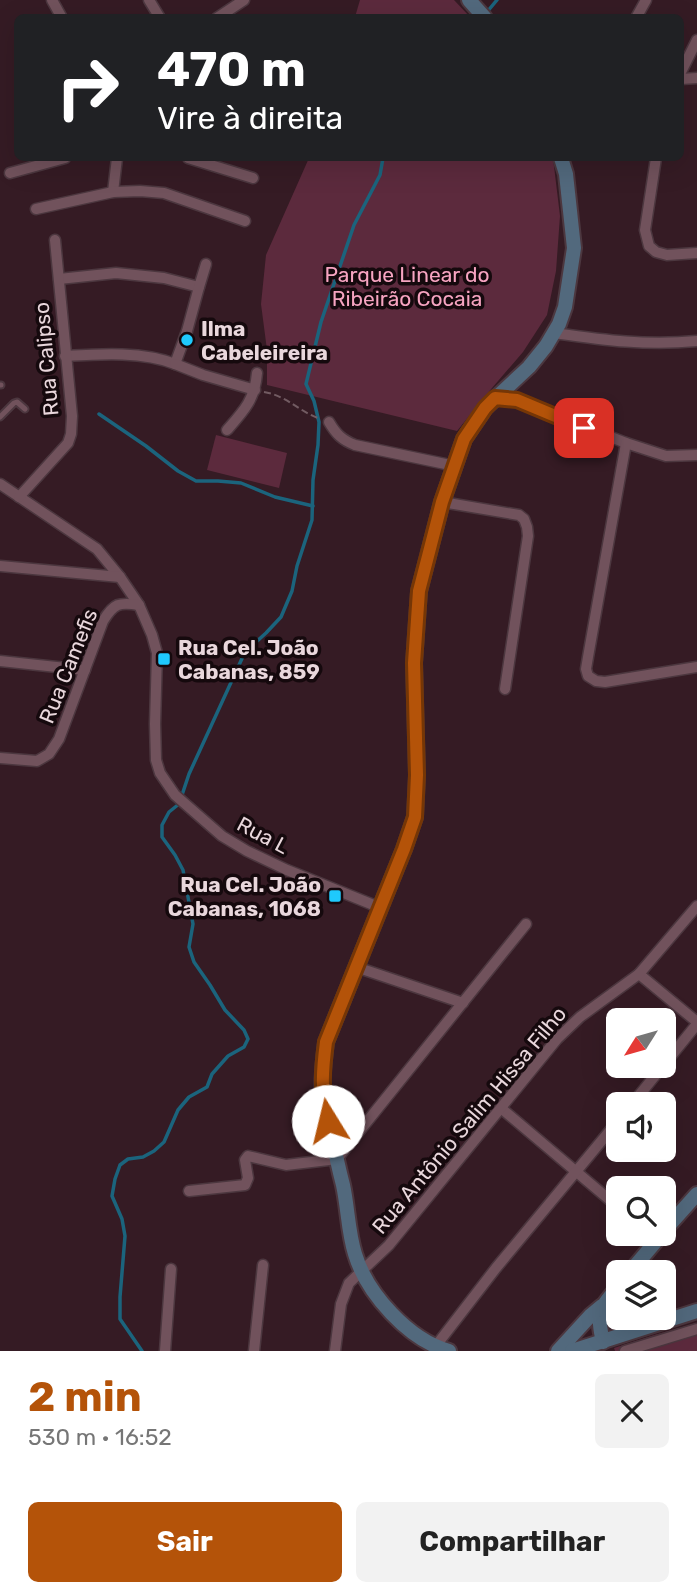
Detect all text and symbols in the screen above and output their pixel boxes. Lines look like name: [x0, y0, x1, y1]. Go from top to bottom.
text: 470 m: [157, 40, 306, 98]
icon: right: [42, 42, 133, 133]
text: Vire à direita: [157, 99, 343, 137]
park label: Parque Linear do Ribeirão Cocaia: [325, 262, 489, 311]
street label: Rua Calipso: [29, 301, 63, 417]
place label: Ilma Cabeleireira: [201, 316, 328, 365]
marker: Ilma Cabeleireira: [179, 332, 195, 348]
pin: [554, 398, 614, 458]
icon: arrive: [565, 409, 603, 447]
street label: Rua Camefis: [34, 605, 102, 727]
place label: Rua Cel. João Cabanas, 859: [178, 635, 320, 684]
marker: Rua Cel. João Cabanas, 859: [156, 651, 172, 667]
street label: Rua L: [233, 811, 293, 859]
place label: Rua Cel. João Cabanas, 1068: [168, 872, 321, 921]
marker: Rua Cel. João Cabanas, 1068: [327, 888, 343, 904]
street label: Rua Antônio Salim Hissa Filho: [367, 1001, 571, 1239]
north arrow: [606, 1008, 676, 1078]
map controls: [606, 1008, 676, 1330]
position arrow: [291, 1084, 365, 1158]
button: sound: [606, 1092, 676, 1162]
button: search: [606, 1176, 676, 1246]
button: layers: [606, 1260, 676, 1330]
text: 2 min: [28, 1372, 142, 1422]
button: close: [595, 1374, 669, 1448]
text: 530 m · 16:52: [28, 1423, 172, 1451]
button: Sair: [28, 1502, 342, 1582]
button: Compartilhar: [356, 1502, 669, 1582]

